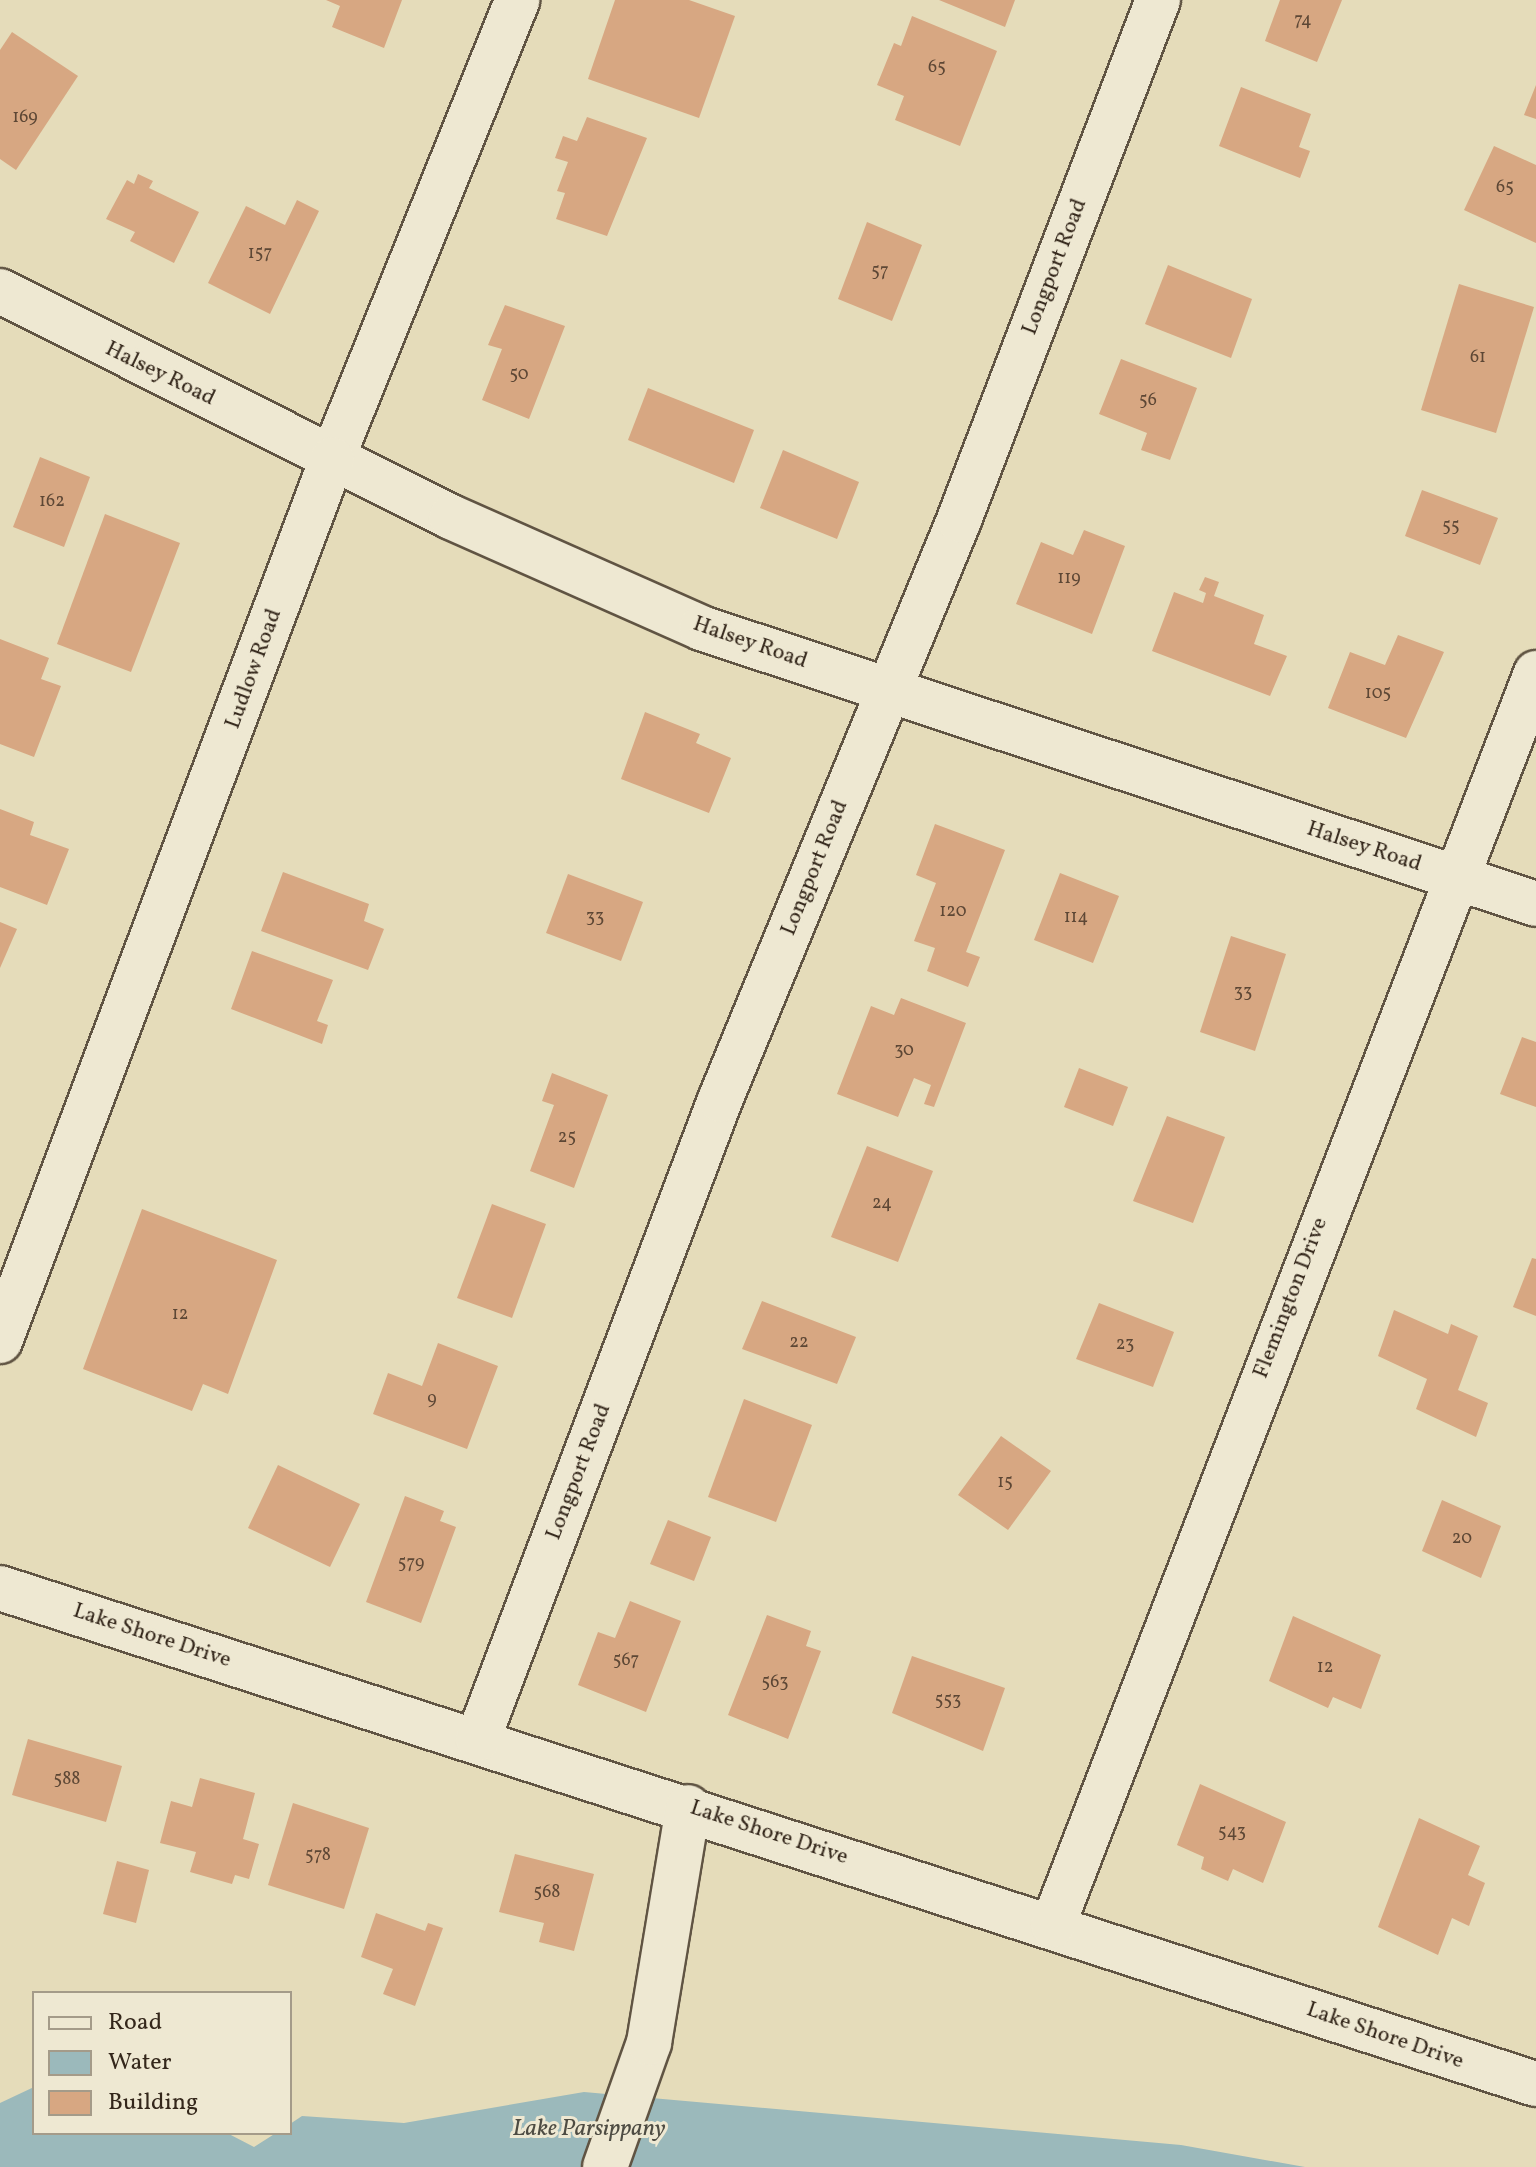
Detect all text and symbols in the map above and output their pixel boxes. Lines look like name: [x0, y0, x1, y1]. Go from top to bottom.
house number: 74: [1294, 10, 1312, 32]
house number: 65: [928, 57, 946, 79]
house number: 169: [12, 107, 38, 129]
house number: 65: [1496, 177, 1514, 199]
street label: Longport Road: [1017, 195, 1093, 339]
house number: 157: [248, 243, 272, 265]
house number: 57: [871, 261, 889, 283]
street label: Halsey Road: [100, 336, 220, 412]
house number: 61: [1470, 347, 1486, 369]
house number: 50: [509, 364, 529, 386]
house number: 56: [1139, 390, 1157, 412]
house number: 162: [39, 491, 65, 513]
house number: 55: [1442, 516, 1460, 538]
house number: 119: [1057, 568, 1081, 590]
street label: Ludlow Road: [220, 605, 288, 733]
street label: Halsey Road: [689, 611, 811, 675]
house number: 105: [1365, 683, 1391, 705]
street label: Longport Road: [776, 796, 854, 940]
street label: Halsey Road: [1303, 816, 1425, 878]
house number: 120: [939, 901, 967, 923]
house number: 33: [586, 907, 604, 929]
house number: 114: [1064, 907, 1088, 929]
house number: 33: [1234, 982, 1252, 1004]
house number: 30: [894, 1040, 914, 1062]
house number: 25: [558, 1127, 576, 1149]
house number: 24: [872, 1193, 892, 1215]
street label: Flemington Drive: [1248, 1214, 1334, 1382]
house number: 12: [172, 1304, 188, 1326]
house number: 22: [789, 1332, 809, 1354]
house number: 23: [1116, 1334, 1134, 1356]
house number: 9: [427, 1389, 437, 1411]
street label: Longport Road: [541, 1400, 617, 1544]
house number: 15: [997, 1472, 1013, 1494]
house number: 20: [1452, 1528, 1472, 1550]
house number: 579: [398, 1553, 424, 1575]
street label: Lake Shore Drive: [70, 1598, 234, 1674]
house number: 567: [613, 1650, 639, 1672]
house number: 12: [1317, 1657, 1333, 1679]
house number: 563: [762, 1672, 788, 1694]
house number: 553: [935, 1690, 961, 1712]
house number: 588: [54, 1769, 80, 1791]
street label: Lake Shore Drive: [687, 1795, 851, 1871]
house number: 543: [1218, 1822, 1246, 1844]
house number: 578: [305, 1845, 331, 1867]
house number: 568: [534, 1882, 560, 1904]
legend: [32, 1991, 292, 2135]
street label: Lake Shore Drive: [1303, 1997, 1467, 2075]
text: Road: [108, 2006, 162, 2040]
text: Water: [108, 2046, 172, 2080]
text: Building: [108, 2086, 198, 2120]
water label: Lake Parsippany: [512, 2116, 666, 2144]

